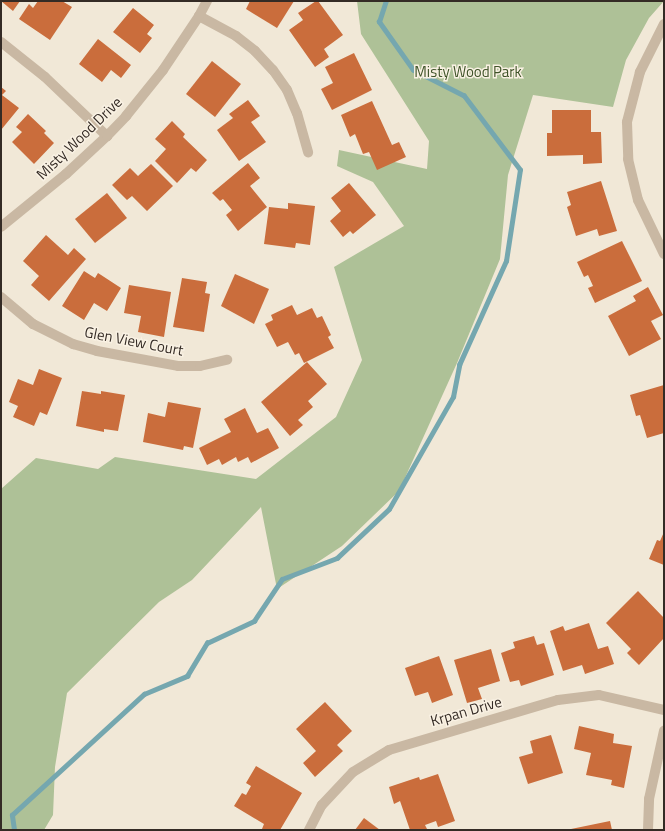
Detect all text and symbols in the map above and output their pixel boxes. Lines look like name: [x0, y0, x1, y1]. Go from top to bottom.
park label: Misty Wood Park: [414, 63, 522, 81]
street label: Misty Wood Drive: [33, 93, 125, 183]
street label: Glen View Court: [83, 323, 185, 359]
street label: Krpan Drive: [428, 692, 504, 730]

